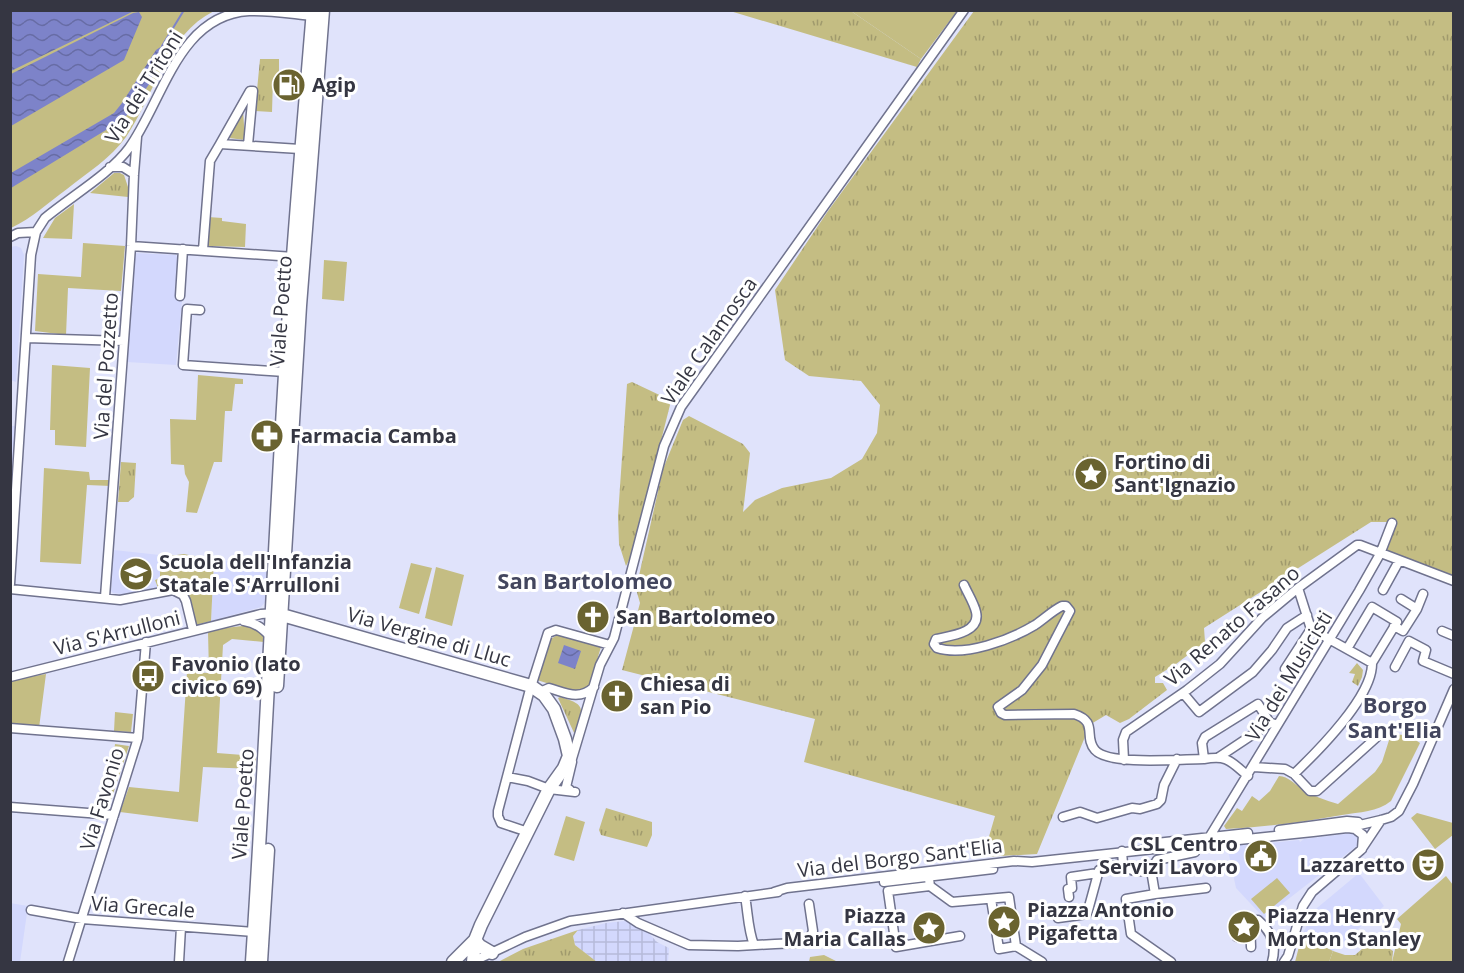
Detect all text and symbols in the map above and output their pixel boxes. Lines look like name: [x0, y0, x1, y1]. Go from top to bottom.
street label: Via dei Tritoni: [98, 25, 189, 148]
fuel station icon: Agip: [271, 67, 307, 103]
place label: Agip: [312, 71, 356, 98]
street label: Viale Poetto: [263, 255, 298, 367]
street label: Viale Calamosca: [654, 271, 763, 410]
street label: Via del Pozzetto: [87, 292, 124, 440]
pharmacy icon: Farmacia Camba: [249, 418, 285, 454]
place label: Farmacia Camba: [290, 422, 457, 449]
place label: Fortino di Sant'Ignazio: [1114, 448, 1236, 498]
place icon: Fortino di Sant'Ignazio: [1073, 456, 1109, 492]
place label: Scuola dell'Infanzia Statale S'Arrulloni: [159, 548, 352, 598]
school or university icon: Scuola dell'Infanzia Statale S'Arrulloni: [118, 556, 154, 592]
street label: Via Renato Fasano: [1158, 559, 1305, 692]
district label: San Bartolomeo: [497, 565, 673, 595]
church icon: San Bartolomeo: [575, 599, 611, 635]
street label: Via Vergine di Lluc: [344, 600, 514, 673]
place label: San Bartolomeo: [616, 603, 775, 630]
street label: Via S'Arrulloni: [51, 604, 183, 661]
street label: Via dei Musicisti: [1239, 605, 1338, 746]
place label: Favonio (lato civico 69): [171, 650, 301, 700]
bus stop icon: Favonio (lato civico 69): [130, 658, 166, 694]
place label: Chiesa di san Pio: [640, 670, 730, 720]
church icon: Chiesa di san Pio: [599, 678, 635, 714]
district label: Borgo Sant'Elia: [1348, 689, 1442, 744]
street label: Via Favonio: [73, 744, 130, 854]
street label: Viale Poetto: [225, 748, 260, 860]
place label: CSL Centro Servizi Lavoro: [1099, 830, 1238, 880]
street label: Via del Borgo Sant'Elia: [796, 832, 1004, 883]
public building icon: CSL Centro Servizi Lavoro: [1243, 838, 1279, 874]
theatre icon: Lazzaretto: [1410, 847, 1446, 883]
place label: Lazzaretto: [1299, 851, 1405, 878]
street label: Via Grecale: [90, 889, 196, 924]
place label: Piazza Antonio Pigafetta: [1027, 896, 1174, 946]
place label: Piazza Maria Callas: [784, 902, 906, 952]
place label: Piazza Henry Morton Stanley: [1267, 902, 1422, 952]
place icon: Piazza Antonio Pigafetta: [986, 904, 1022, 940]
place icon: Piazza Henry Morton Stanley: [1226, 909, 1262, 945]
place icon: Piazza Maria Callas: [911, 910, 947, 946]

